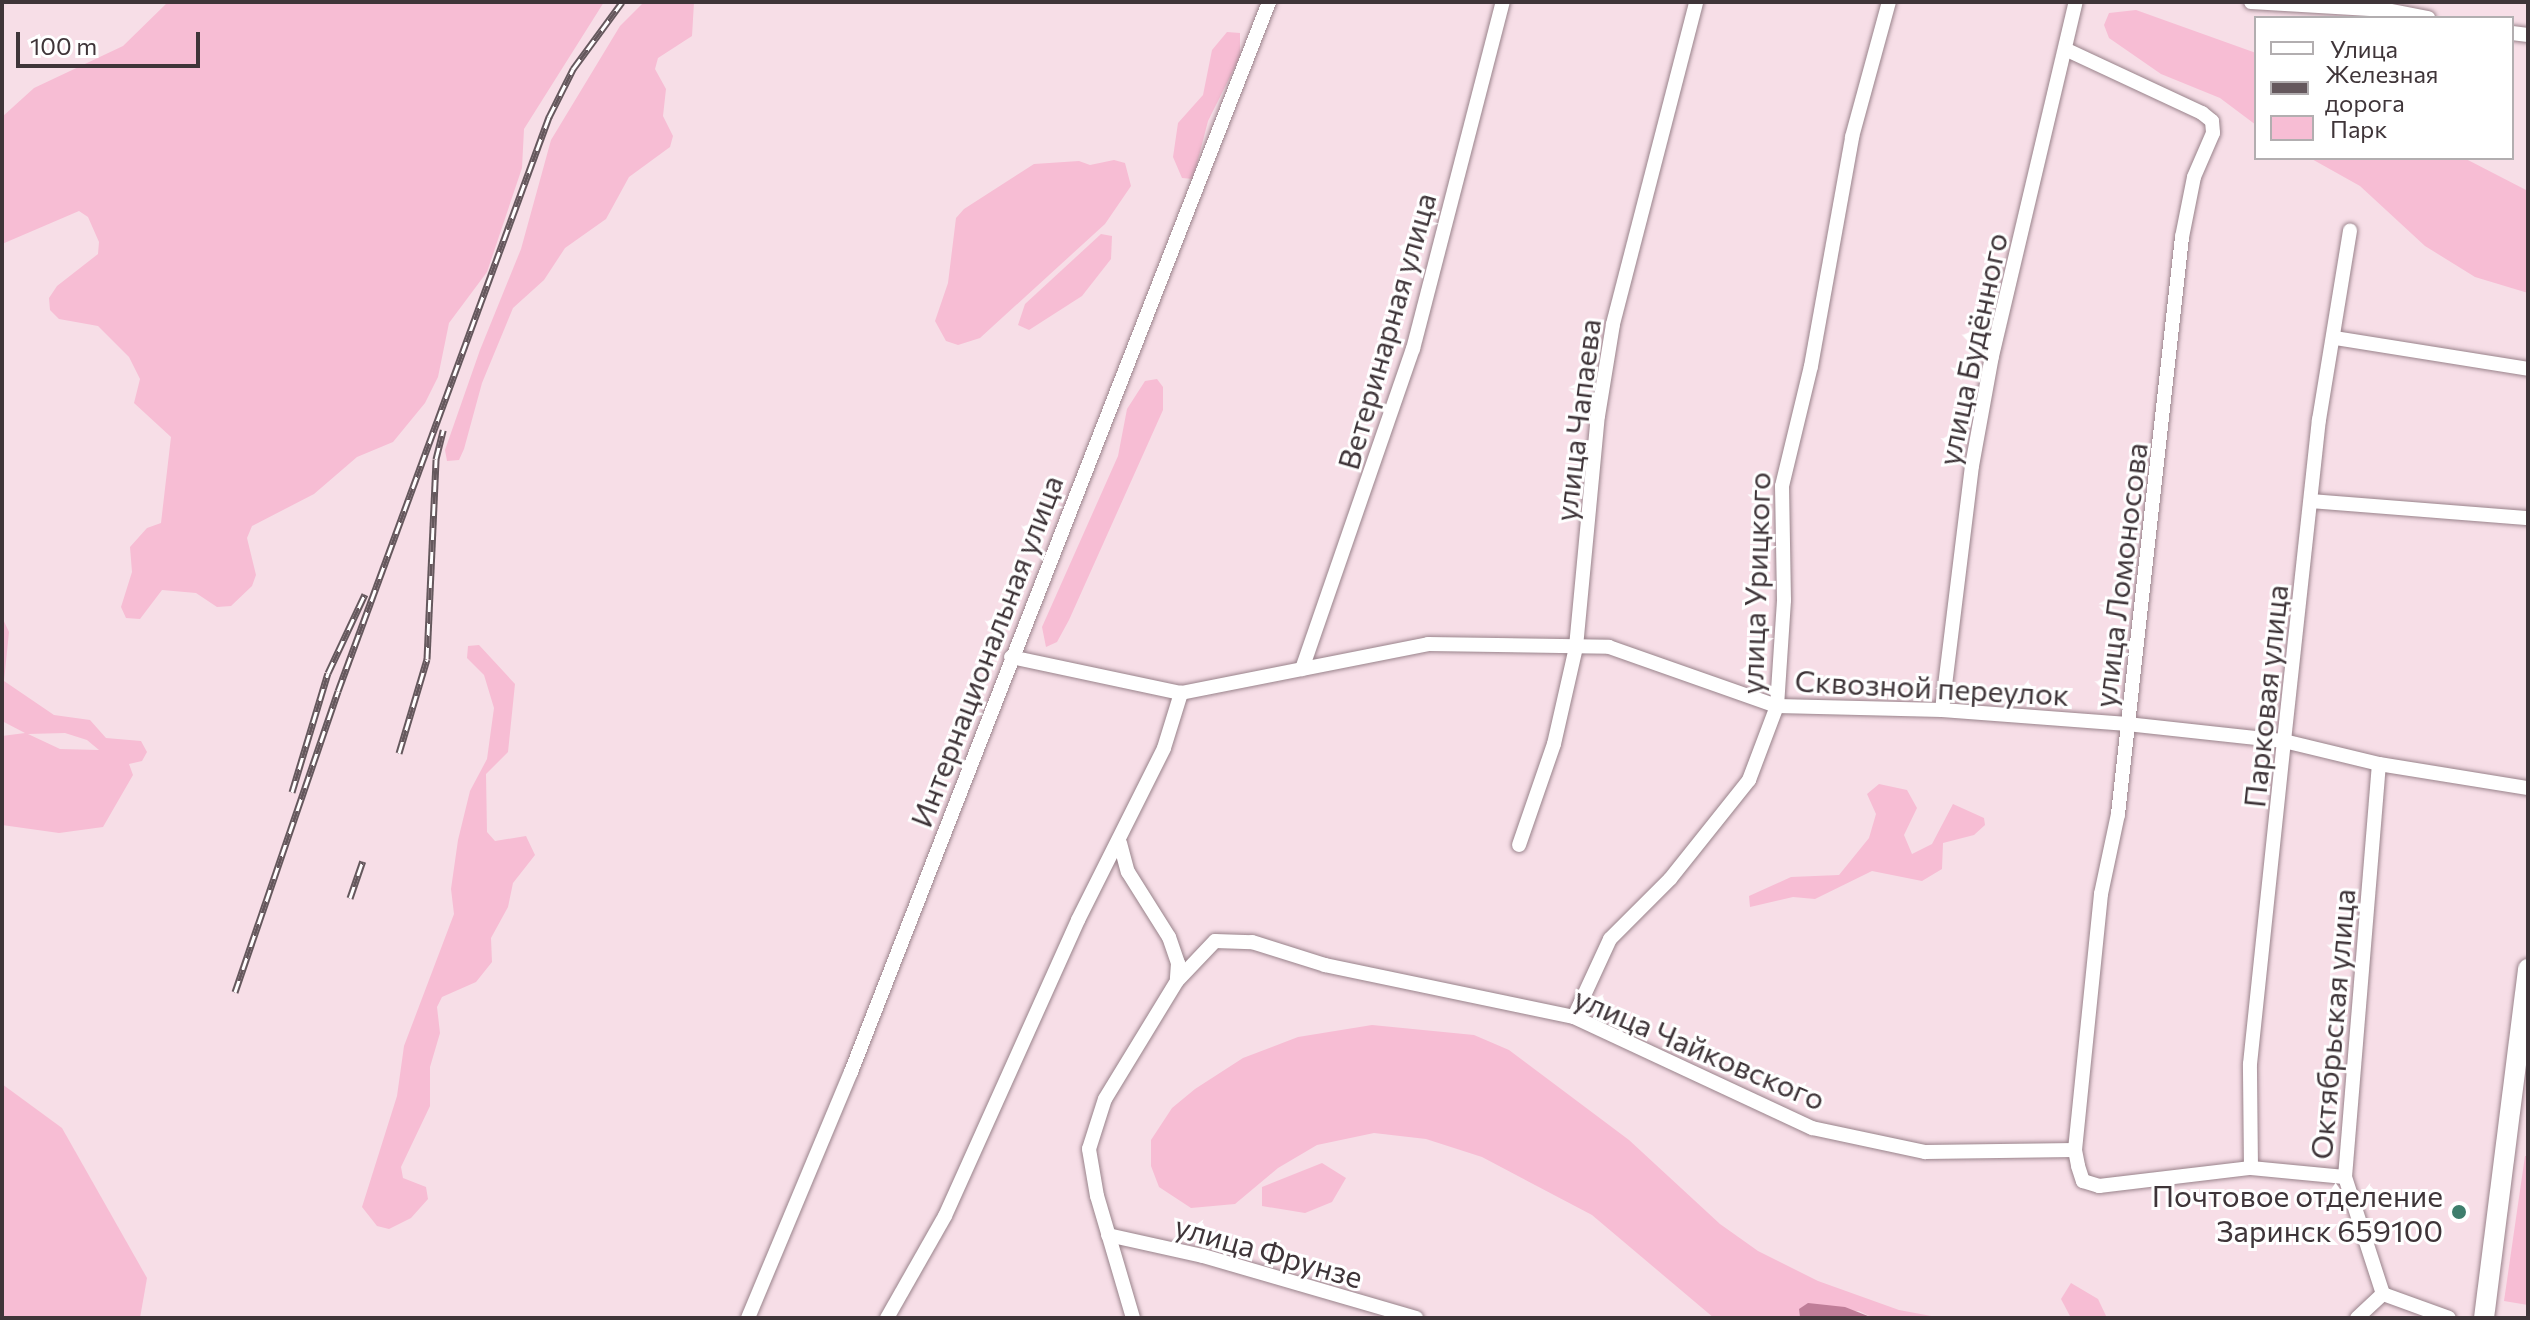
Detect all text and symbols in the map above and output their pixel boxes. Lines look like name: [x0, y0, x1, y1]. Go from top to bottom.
scale bar: [20, 16, 204, 66]
legend: [2254, 16, 2514, 160]
text: 100 m: [30, 31, 97, 60]
text: Улица: [2330, 34, 2398, 63]
text: Железная дорога: [2325, 59, 2438, 117]
text: Парк: [2330, 114, 2387, 143]
street label: Ветеринарная улица: [1329, 189, 1443, 473]
street label: улица Будённого: [1930, 229, 2014, 469]
street label: улица Чапаева: [1547, 317, 1607, 523]
street label: улица Ломоносова: [2086, 440, 2154, 710]
street label: Интернациональная улица: [902, 470, 1070, 832]
street label: улица Урицкого: [1733, 471, 1777, 695]
street label: Парковая улица: [2235, 583, 2295, 809]
street label: Сквозной переулок: [1794, 662, 2070, 712]
street label: Октябрьская улица: [2302, 887, 2362, 1161]
street label: улица Чайковского: [1569, 979, 1831, 1117]
place label: Почтовое отделение Заринск 659100: [2152, 1177, 2443, 1248]
marker: Почтовое отделение Заринск 659100: [2450, 1203, 2468, 1221]
street label: улица Фрунзе: [1171, 1207, 1367, 1295]

